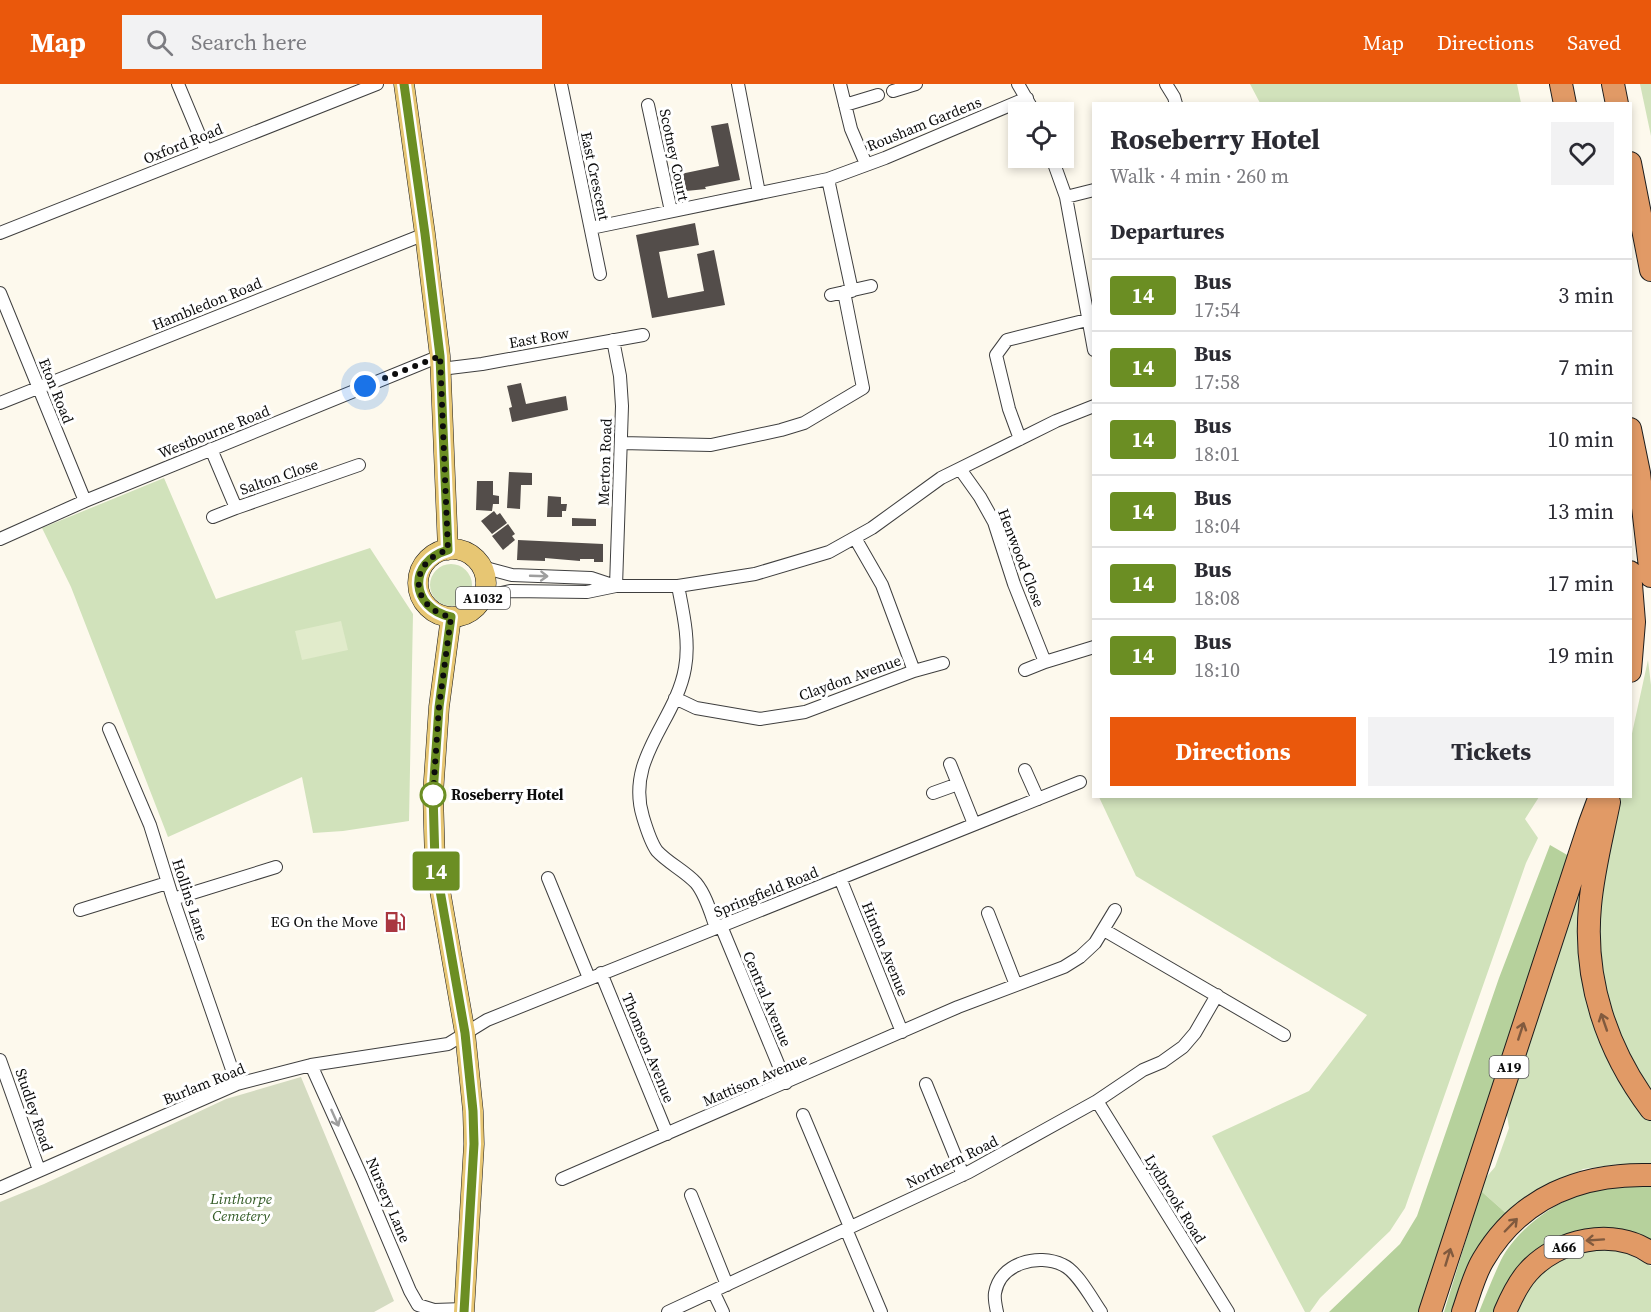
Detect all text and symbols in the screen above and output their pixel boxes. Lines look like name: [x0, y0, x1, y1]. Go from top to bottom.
search box: [122, 15, 542, 69]
text: Map: [30, 23, 86, 61]
icon: search: [143, 26, 176, 59]
text: Search here: [191, 27, 307, 57]
text: Map: [1363, 28, 1404, 57]
text: Directions: [1437, 28, 1534, 57]
text: Saved: [1567, 28, 1621, 57]
street label: Rousham Gardens: [863, 91, 984, 156]
map controls: [1008, 102, 1074, 168]
button: locate: [1008, 102, 1074, 168]
street label: Scotney Court: [654, 107, 695, 203]
street label: Oxford Road: [140, 118, 226, 169]
text: Roseberry Hotel: [1110, 120, 1320, 158]
button: heart: [1551, 122, 1614, 185]
street label: East Crescent: [576, 130, 615, 222]
text: Walk · 4 min · 260 m: [1110, 162, 1289, 190]
text: Departures: [1110, 216, 1224, 246]
text: Bus: [1194, 266, 1231, 296]
street label: Hambledon Road: [149, 272, 265, 335]
text: 3 min: [1558, 280, 1614, 310]
text: 14: [1132, 281, 1154, 310]
text: 17:54: [1194, 296, 1240, 324]
street label: East Row: [507, 322, 571, 353]
text: Bus: [1194, 338, 1231, 368]
text: 7 min: [1558, 352, 1614, 382]
text: 14: [1132, 353, 1154, 382]
street label: Eton Road: [34, 355, 79, 427]
text: 17:58: [1194, 368, 1240, 396]
your location: [350, 371, 380, 401]
street label: Westbourne Road: [155, 399, 273, 463]
text: Bus: [1194, 410, 1231, 440]
street label: Merton Road: [592, 418, 617, 506]
text: 10 min: [1547, 424, 1614, 454]
text: 14: [1132, 425, 1154, 454]
text: 18:01: [1194, 440, 1240, 468]
street label: Salton Close: [237, 453, 321, 500]
text: Bus: [1194, 482, 1231, 512]
text: 13 min: [1547, 496, 1614, 526]
text: 14: [1132, 497, 1154, 526]
street label: Henwood Close: [993, 506, 1050, 610]
text: 18:04: [1194, 512, 1240, 540]
text: Bus: [1194, 554, 1231, 584]
text: 17 min: [1547, 568, 1614, 598]
text: 14: [1132, 569, 1154, 598]
one-way arrow: [529, 571, 549, 582]
text: 18:08: [1194, 584, 1240, 612]
road number: A1032: [456, 587, 510, 609]
text: Bus: [1194, 626, 1231, 656]
text: 19 min: [1547, 640, 1614, 670]
text: 14: [1132, 641, 1154, 670]
street label: Claydon Avenue: [796, 649, 904, 706]
text: 18:10: [1194, 656, 1240, 684]
button: Directions: [1110, 717, 1356, 786]
button: Tickets: [1368, 717, 1614, 786]
marker: Roseberry Hotel: [420, 782, 446, 808]
place label: Roseberry Hotel: [451, 784, 564, 805]
line badge: 14: [409, 852, 463, 890]
street label: Hollins Lane: [167, 856, 214, 944]
text: 14: [425, 857, 447, 886]
street label: Springfield Road: [710, 861, 822, 922]
street label: Hinton Avenue: [857, 898, 914, 1000]
fuel station icon: EG On the Move: [383, 910, 407, 934]
place label: EG On the Move: [271, 911, 378, 932]
street label: Central Avenue: [738, 948, 797, 1050]
street label: Thomson Avenue: [617, 990, 680, 1106]
one-way arrow: [1597, 1013, 1608, 1032]
one-way arrow: [1516, 1022, 1527, 1041]
street label: Mattison Avenue: [699, 1048, 811, 1111]
road number: A19: [1490, 1056, 1528, 1078]
street label: Burlam Road: [160, 1057, 249, 1110]
street label: Studley Road: [10, 1065, 59, 1155]
one-way arrow: [330, 1109, 342, 1127]
street label: Northern Road: [902, 1130, 1002, 1193]
street label: Lydbrook Road: [1140, 1150, 1211, 1248]
street label: Nursery Lane: [361, 1154, 416, 1246]
park label: Linthorpe Cemetery: [209, 1188, 272, 1226]
one-way arrow: [1504, 1218, 1518, 1233]
one-way arrow: [1586, 1235, 1606, 1246]
road number: A66: [1544, 1236, 1584, 1258]
one-way arrow: [1443, 1248, 1454, 1267]

